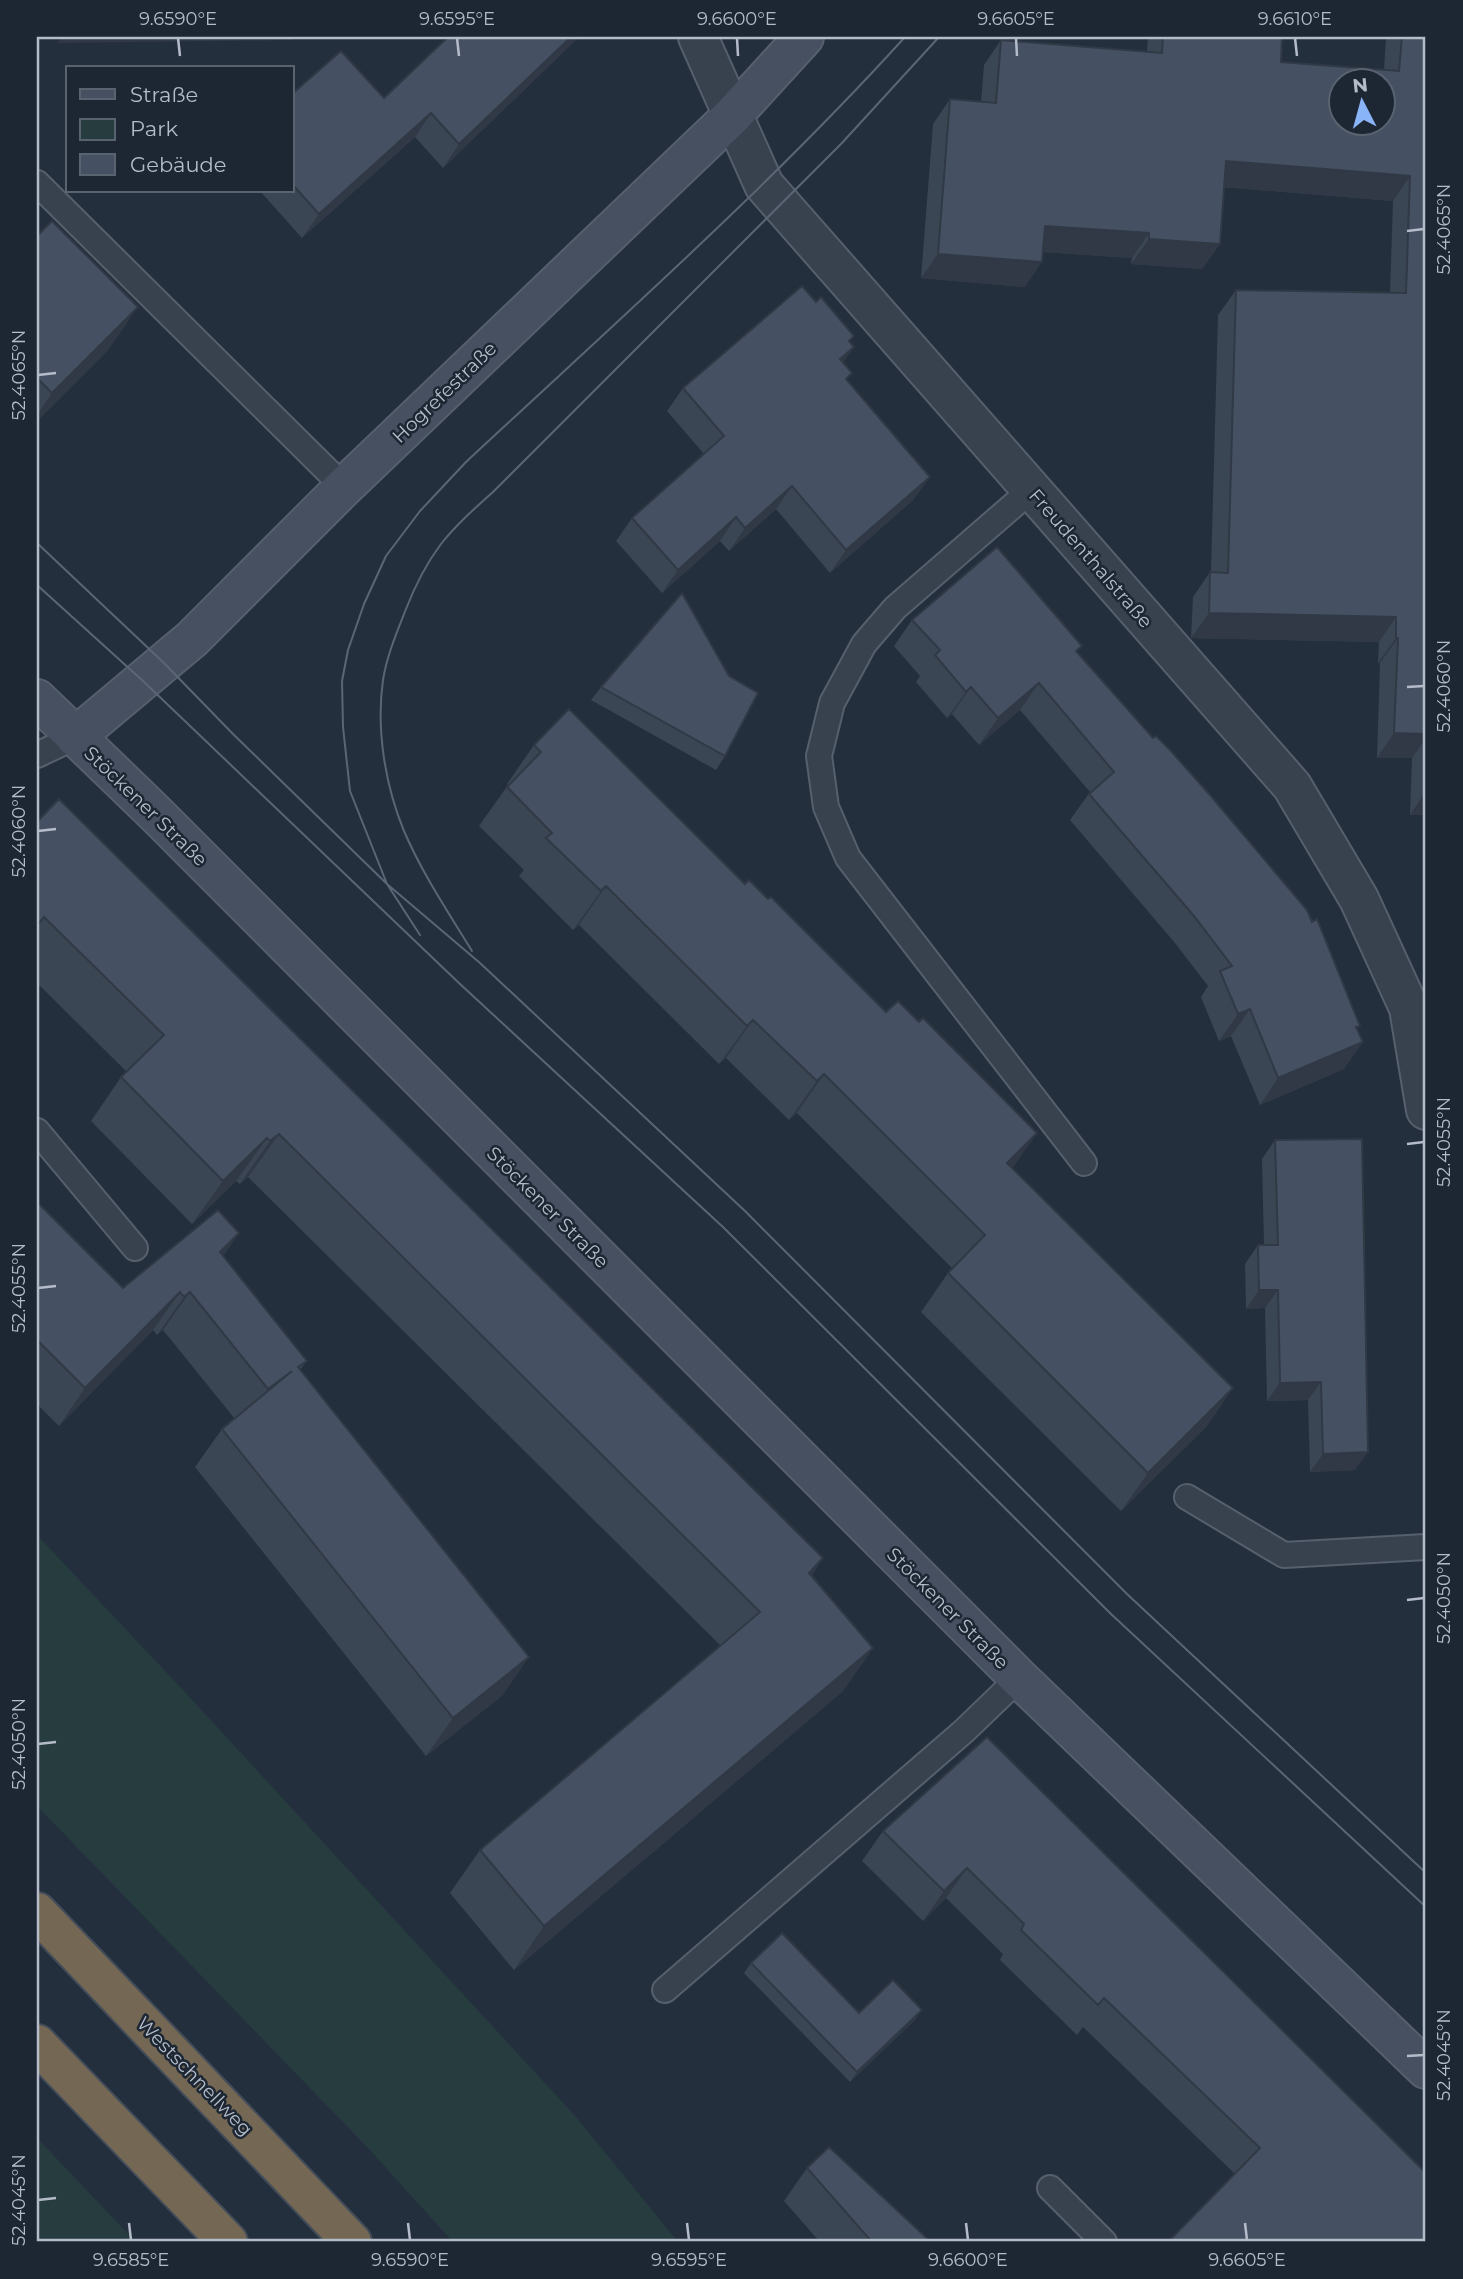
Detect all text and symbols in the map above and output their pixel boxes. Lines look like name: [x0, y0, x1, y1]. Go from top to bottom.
text: 9.6590°E: [139, 8, 217, 30]
text: 9.6595°E: [419, 8, 495, 30]
text: 9.6600°E: [697, 8, 777, 30]
text: 9.6605°E: [977, 8, 1055, 30]
text: 9.6610°E: [1258, 8, 1332, 30]
legend: [66, 66, 294, 192]
north arrow: [1326, 66, 1396, 136]
text: N: [1351, 73, 1369, 98]
text: Straße: [130, 82, 198, 107]
text: Park: [130, 116, 178, 141]
text: Gebäude: [130, 152, 227, 177]
text: 52.4065°N: [1433, 184, 1455, 274]
text: 52.4065°N: [8, 330, 30, 420]
street label: Hogrefestraße: [387, 337, 501, 448]
street label: Freudenthalstraße: [1024, 484, 1157, 633]
text: 52.4060°N: [1433, 640, 1455, 733]
street label: Stöckener Straße: [79, 742, 212, 871]
text: 52.4060°N: [8, 785, 30, 878]
text: 52.4055°N: [1433, 1097, 1455, 1187]
street label: Stöckener Straße: [482, 1142, 613, 1273]
text: 52.4055°N: [8, 1243, 30, 1333]
street label: Stöckener Straße: [882, 1543, 1013, 1674]
text: 52.4050°N: [1433, 1552, 1455, 1644]
text: 52.4050°N: [8, 1698, 30, 1790]
text: 52.4045°N: [1433, 2009, 1455, 2101]
street label: Westschnellweg: [132, 2012, 257, 2141]
text: 52.4045°N: [8, 2154, 30, 2246]
text: 9.6585°E: [93, 2249, 169, 2271]
text: 9.6590°E: [371, 2249, 449, 2271]
text: 9.6595°E: [651, 2249, 727, 2271]
text: 9.6600°E: [928, 2249, 1008, 2271]
text: 9.6605°E: [1208, 2249, 1286, 2271]

